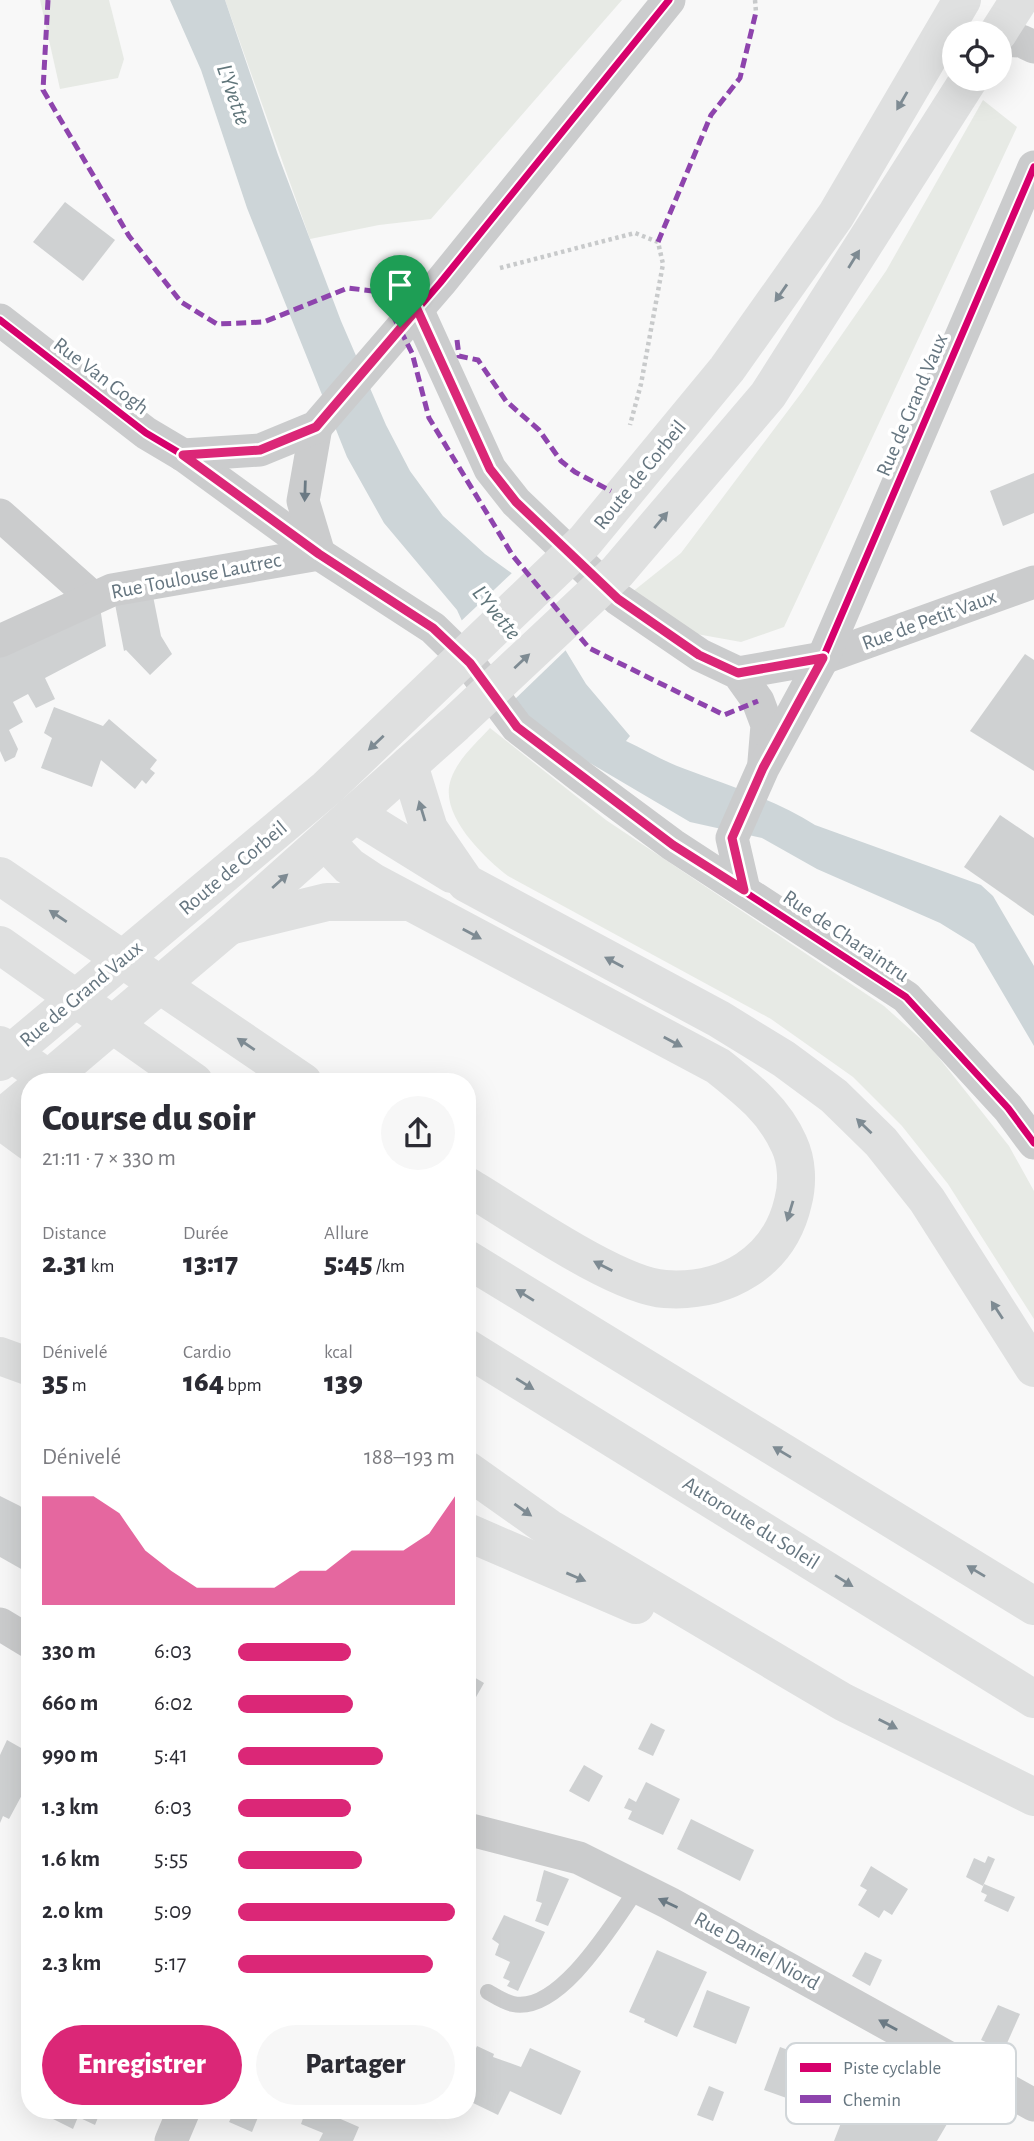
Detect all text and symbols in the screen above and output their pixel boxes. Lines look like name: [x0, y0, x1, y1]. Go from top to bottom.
map controls: [942, 21, 1012, 91]
button: locate: [942, 21, 1012, 91]
water label: L'Yvette: [212, 62, 254, 129]
one-way arrow: [896, 91, 908, 110]
one-way arrow: [848, 250, 861, 269]
pin: [370, 255, 430, 327]
icon: arrive: [381, 266, 419, 304]
one-way arrow: [774, 284, 788, 302]
street label: Rue de Grand Vaux: [872, 331, 952, 479]
street label: Rue Van Gogh: [49, 334, 153, 418]
street label: Route de Corbeil: [590, 416, 690, 534]
one-way arrow: [299, 480, 310, 502]
one-way arrow: [654, 512, 669, 530]
street label: Rue Toulouse Lautrec: [109, 549, 283, 603]
water label: L'Yvette: [467, 581, 525, 645]
street label: Rue de Petit Vaux: [859, 586, 999, 654]
one-way arrow: [514, 653, 531, 669]
one-way arrow: [368, 734, 385, 750]
one-way arrow: [417, 801, 427, 822]
street label: Route de Corbeil: [175, 817, 291, 919]
one-way arrow: [271, 873, 289, 889]
street label: Rue de Charaintru: [779, 886, 913, 986]
one-way arrow: [49, 909, 67, 923]
one-way arrow: [462, 929, 482, 940]
street label: Rue de Grand Vaux: [16, 937, 146, 1051]
one-way arrow: [603, 957, 623, 969]
one-way arrow: [663, 1036, 682, 1048]
one-way arrow: [237, 1037, 255, 1051]
button: share: [381, 1096, 455, 1170]
text: Course du soir: [42, 1100, 255, 1138]
one-way arrow: [856, 1118, 873, 1135]
text: 21:11 · 7 × 330 m: [42, 1147, 176, 1170]
one-way arrow: [785, 1201, 795, 1222]
text: Distance: [42, 1224, 106, 1243]
text: Durée: [183, 1224, 228, 1243]
text: Allure: [324, 1224, 369, 1243]
text: 2.31: [42, 1248, 87, 1278]
text: 13:17: [183, 1248, 238, 1278]
text: 5:45: [324, 1248, 373, 1278]
text: km: [87, 1257, 114, 1276]
text: /km: [373, 1257, 405, 1276]
one-way arrow: [593, 1261, 613, 1272]
one-way arrow: [515, 1288, 535, 1301]
one-way arrow: [991, 1301, 1004, 1320]
text: Dénivelé: [42, 1343, 107, 1362]
text: Cardio: [183, 1343, 231, 1362]
text: kcal: [324, 1343, 353, 1362]
text: 35: [42, 1367, 68, 1397]
text: 164: [183, 1367, 224, 1397]
text: 139: [324, 1367, 363, 1397]
text: m: [68, 1376, 87, 1395]
text: bpm: [224, 1376, 262, 1395]
one-way arrow: [516, 1377, 535, 1390]
one-way arrow: [772, 1445, 791, 1458]
text: Dénivelé: [42, 1446, 121, 1469]
text: 188–193 m: [364, 1446, 455, 1469]
street label: Autoroute du Soleil: [679, 1473, 823, 1573]
one-way arrow: [514, 1503, 532, 1517]
one-way arrow: [966, 1564, 985, 1577]
one-way arrow: [565, 1572, 586, 1583]
one-way arrow: [834, 1574, 853, 1587]
text: 330 m: [42, 1640, 96, 1663]
text: 6:03: [154, 1640, 192, 1663]
text: 660 m: [42, 1692, 98, 1715]
text: 6:02: [154, 1692, 193, 1715]
one-way arrow: [878, 1719, 898, 1730]
text: 990 m: [42, 1744, 98, 1767]
text: 5:41: [154, 1744, 188, 1767]
text: 1.3 km: [42, 1796, 99, 1819]
text: 6:03: [154, 1796, 192, 1819]
text: 1.6 km: [42, 1848, 100, 1871]
text: 5:55: [154, 1848, 188, 1871]
one-way arrow: [658, 1897, 678, 1909]
text: 2.0 km: [42, 1900, 104, 1923]
text: 5:09: [154, 1900, 192, 1923]
street label: Rue Daniel Niord: [691, 1908, 823, 1994]
text: 2.3 km: [42, 1952, 101, 1975]
text: 5:17: [154, 1952, 186, 1975]
one-way arrow: [879, 2019, 898, 2031]
button: Enregistrer: [42, 2025, 242, 2105]
button: Partager: [256, 2025, 455, 2105]
legend: [786, 2043, 1016, 2124]
text: Piste cyclable: [843, 2059, 941, 2078]
text: Chemin: [843, 2091, 901, 2110]

